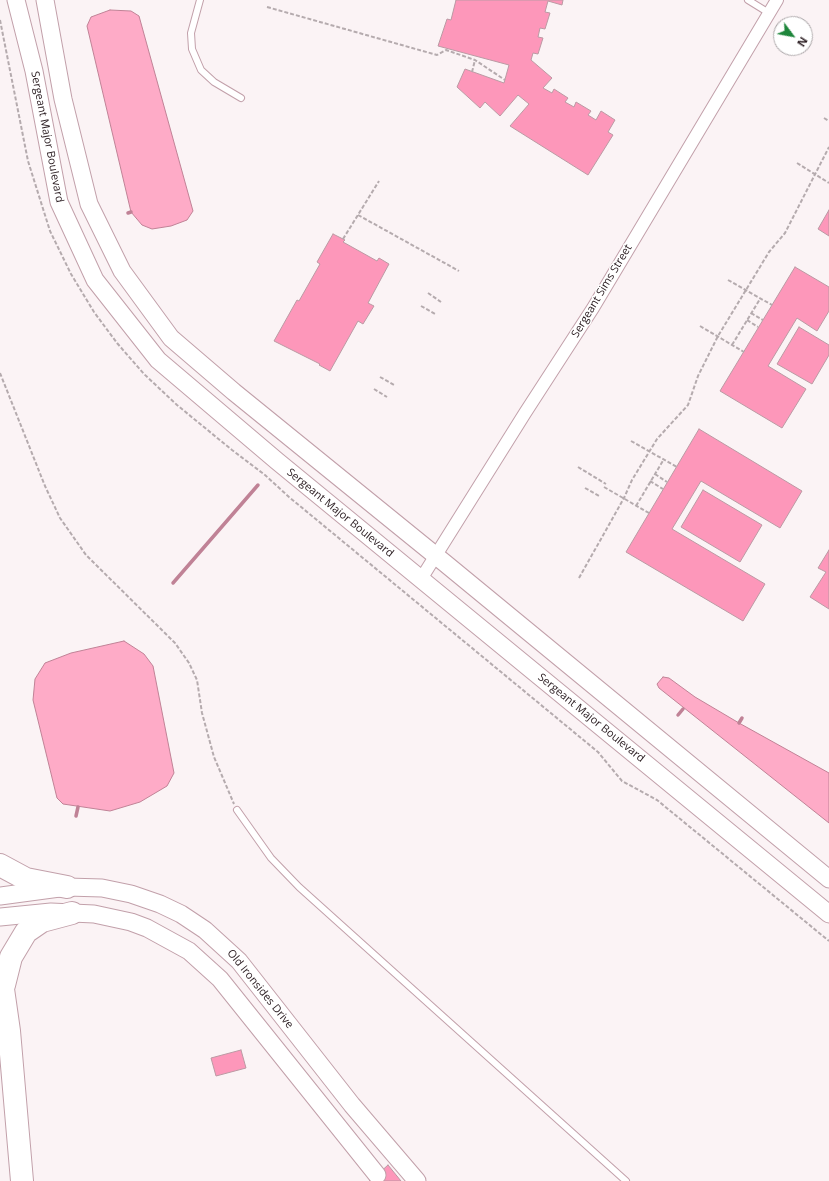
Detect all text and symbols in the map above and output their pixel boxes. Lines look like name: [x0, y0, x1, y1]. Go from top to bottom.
north arrow: [773, 16, 813, 56]
text: N: [794, 34, 811, 50]
street label: Sergeant Major Boulevard: [28, 70, 66, 204]
street label: Sergeant Sims Street: [569, 242, 635, 340]
street label: Sergeant Major Boulevard: [284, 466, 396, 560]
street label: Sergeant Major Boulevard: [535, 671, 647, 765]
street label: Old Ironsides Drive: [224, 947, 296, 1031]

